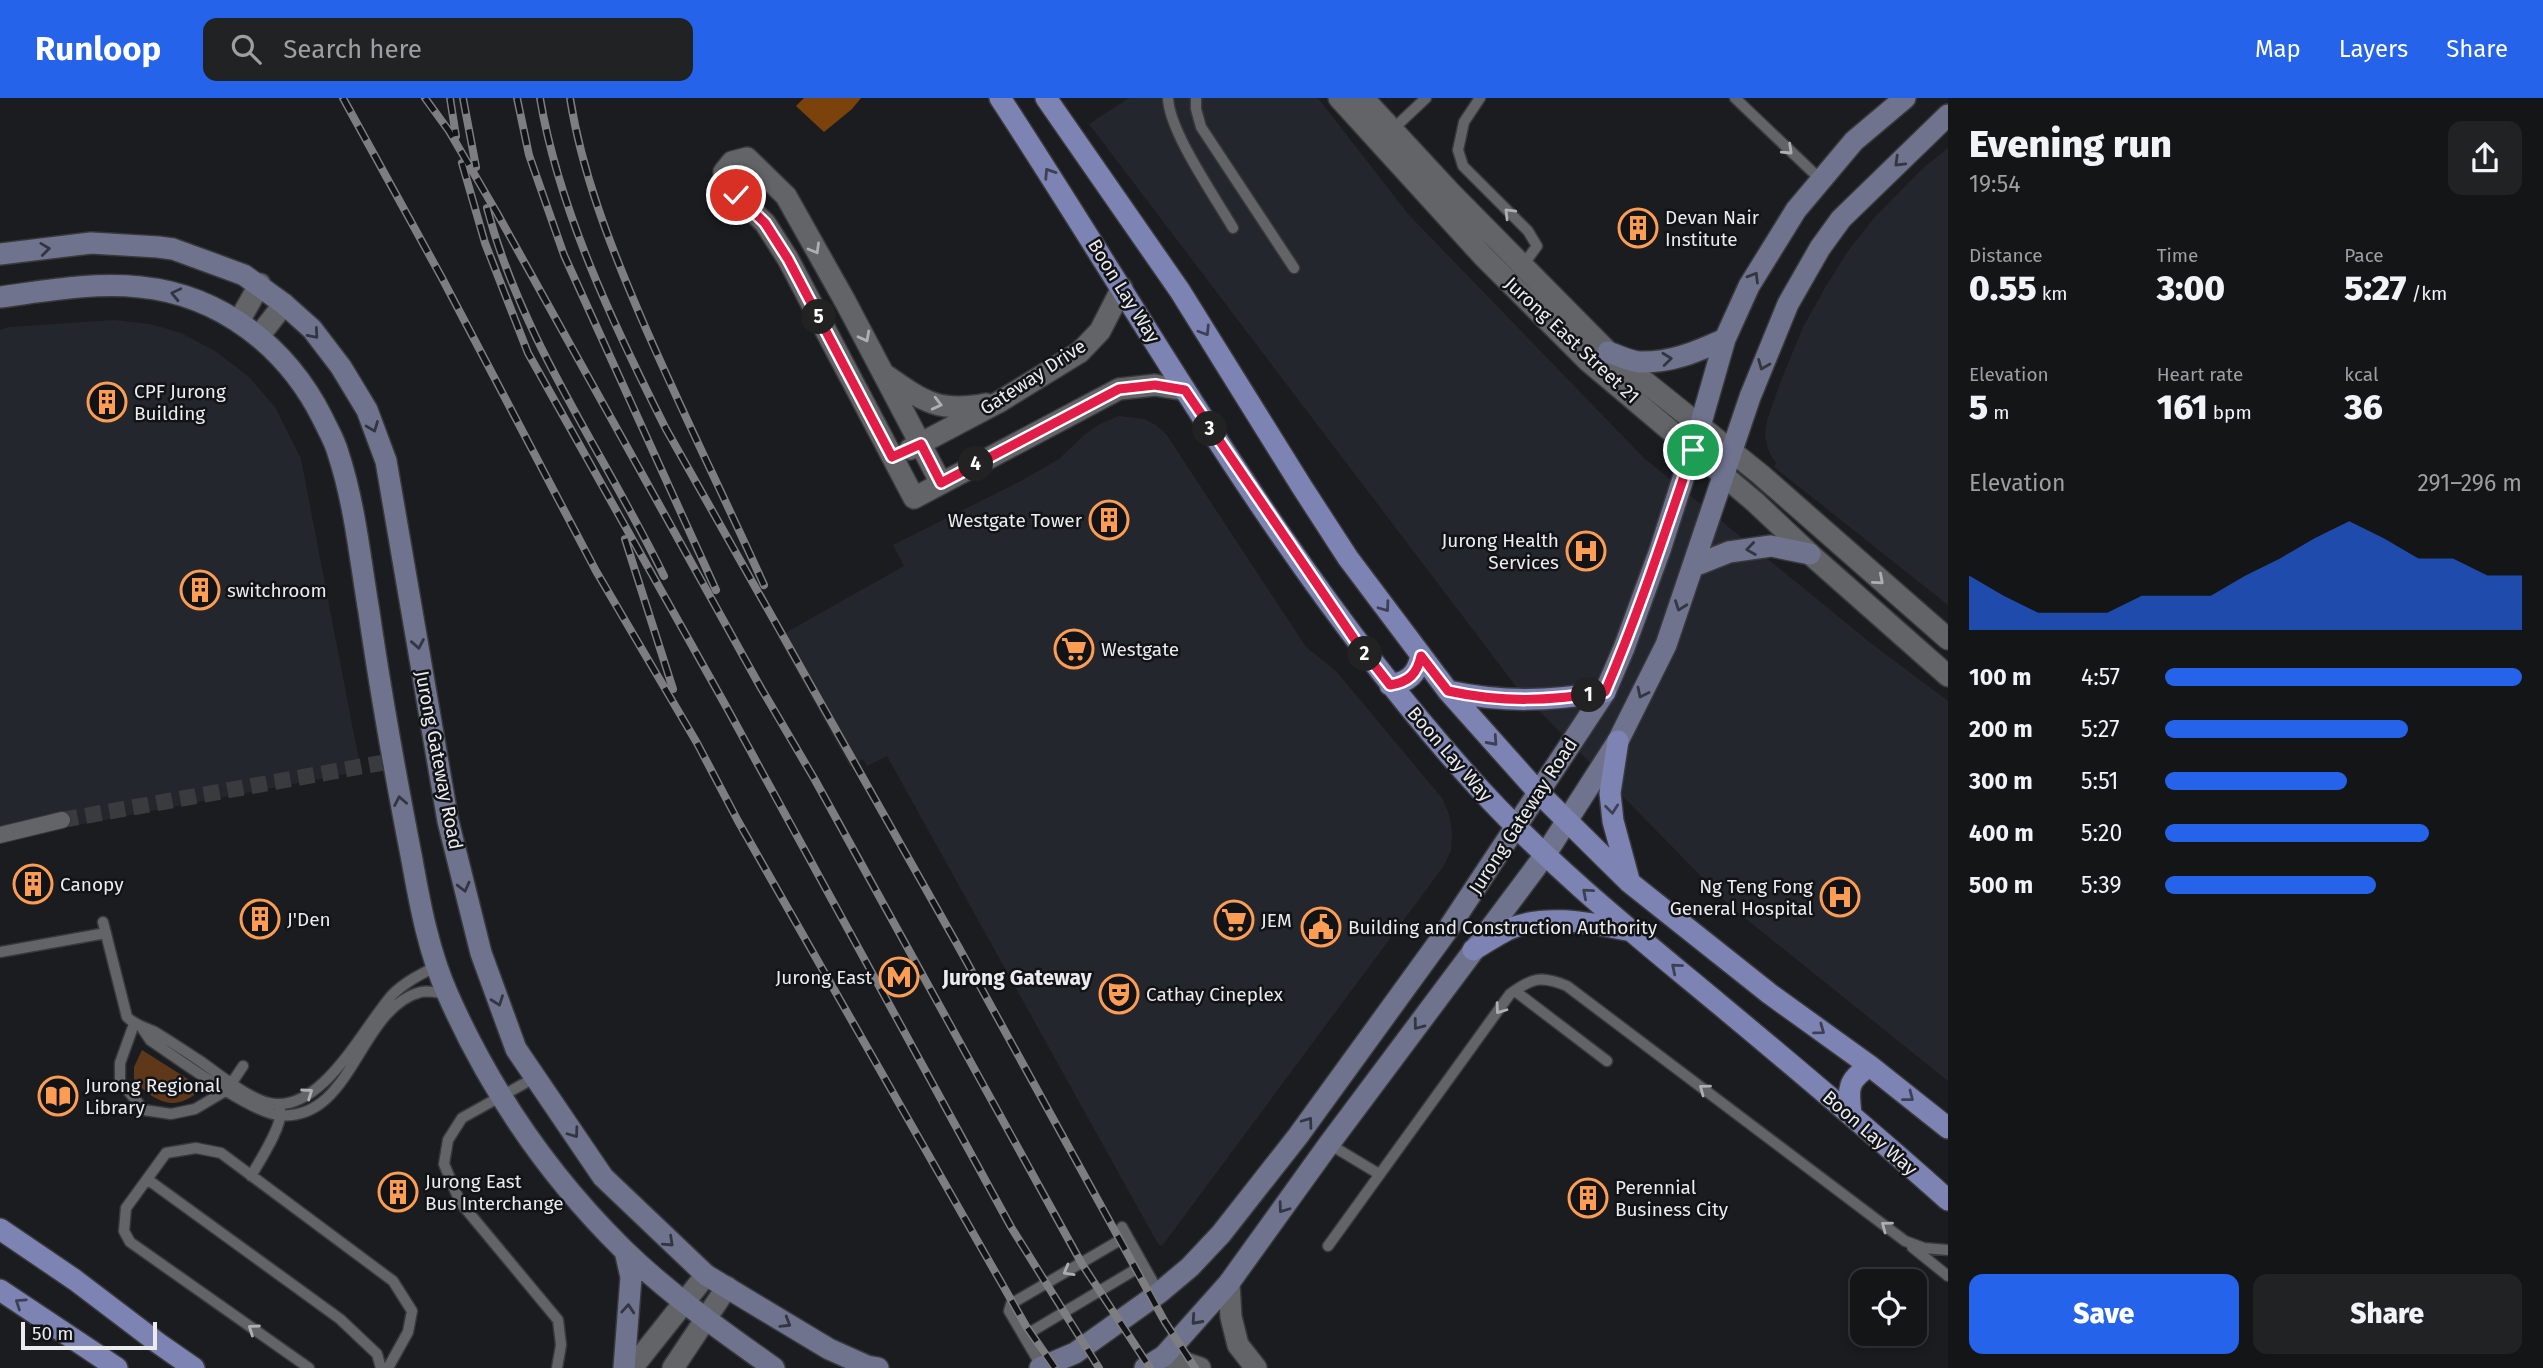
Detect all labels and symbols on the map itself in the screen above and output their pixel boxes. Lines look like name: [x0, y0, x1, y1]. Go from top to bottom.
one-way arrow: [1780, 141, 1793, 154]
one-way arrow: [1894, 154, 1907, 167]
pin: [706, 165, 766, 225]
one-way arrow: [1045, 168, 1058, 181]
place label: Devan Nair Institute: [1665, 206, 1760, 251]
building icon: Devan Nair Institute: [1617, 207, 1659, 249]
one-way arrow: [1504, 208, 1517, 221]
street label: Boon Lay Way: [1083, 235, 1165, 348]
one-way arrow: [40, 241, 51, 256]
one-way arrow: [807, 241, 820, 254]
street label: Jurong East Street 21: [1500, 272, 1644, 408]
one-way arrow: [1746, 272, 1759, 285]
one-way arrow: [170, 288, 182, 303]
pin: 5: [802, 300, 836, 334]
one-way arrow: [1196, 324, 1209, 337]
one-way arrow: [306, 325, 318, 338]
one-way arrow: [856, 330, 870, 342]
street label: Gateway Drive: [976, 334, 1090, 420]
one-way arrow: [1662, 352, 1673, 367]
one-way arrow: [1758, 358, 1772, 370]
place label: CPF Jurong Building: [134, 380, 226, 425]
building icon: CPF Jurong Building: [86, 381, 128, 423]
one-way arrow: [931, 396, 943, 410]
pin: 3: [1192, 412, 1228, 446]
one-way arrow: [365, 420, 379, 432]
pin: [1663, 420, 1723, 480]
pin: 4: [958, 446, 993, 482]
building icon: Westgate Tower: [1088, 499, 1130, 541]
place label: Westgate Tower: [948, 509, 1083, 532]
place label: Jurong Health Services: [1441, 529, 1559, 574]
hospital icon: Jurong Health Services: [1565, 530, 1607, 572]
one-way arrow: [1745, 541, 1757, 556]
building icon: switchroom: [179, 569, 221, 611]
one-way arrow: [1870, 571, 1883, 584]
place label: switchroom: [227, 579, 327, 602]
one-way arrow: [1376, 599, 1389, 611]
one-way arrow: [1674, 599, 1688, 611]
supermarket icon: Westgate: [1053, 628, 1095, 670]
pin: 2: [1348, 636, 1382, 672]
one-way arrow: [410, 638, 425, 650]
place label: Westgate: [1101, 638, 1179, 661]
street label: Jurong Gateway Road: [410, 669, 468, 851]
pin: 1: [1572, 678, 1606, 712]
one-way arrow: [1637, 686, 1651, 698]
street label: Boon Lay Way: [1403, 702, 1498, 807]
one-way arrow: [1485, 733, 1498, 746]
street label: Jurong Gateway Road: [1464, 734, 1582, 898]
one-way arrow: [393, 795, 408, 807]
one-way arrow: [1604, 804, 1619, 815]
building icon: Canopy: [12, 863, 54, 905]
place label: Canopy: [60, 873, 124, 896]
place label: Ng Teng Fong General Hospital: [1670, 875, 1813, 920]
hospital icon: Ng Teng Fong General Hospital: [1819, 876, 1861, 918]
one-way arrow: [456, 881, 470, 893]
one-way arrow: [1582, 889, 1595, 901]
building icon: J'Den: [239, 898, 281, 940]
supermarket icon: JEM: [1213, 899, 1255, 941]
public building icon: Building and Construction Authority: [1300, 906, 1342, 948]
place label: J'Den: [287, 908, 331, 931]
place label: JEM: [1261, 909, 1292, 932]
place label: Building and Construction Authority: [1348, 916, 1658, 939]
metro station icon: Jurong East: [878, 956, 920, 998]
one-way arrow: [1672, 964, 1684, 977]
district label: Jurong Gateway: [941, 965, 1092, 991]
place label: Jurong East: [775, 966, 872, 989]
theatre icon: Cathay Cineplex: [1098, 973, 1140, 1015]
place label: Cathay Cineplex: [1146, 983, 1284, 1006]
one-way arrow: [490, 995, 504, 1007]
one-way arrow: [1495, 1001, 1508, 1014]
one-way arrow: [1414, 1017, 1426, 1029]
one-way arrow: [1812, 1022, 1825, 1034]
place label: Jurong Regional Library: [85, 1074, 221, 1119]
library icon: Jurong Regional Library: [37, 1075, 79, 1117]
one-way arrow: [1700, 1085, 1712, 1098]
street label: Boon Lay Way: [1818, 1086, 1923, 1181]
one-way arrow: [300, 1089, 313, 1101]
one-way arrow: [1901, 1089, 1914, 1101]
one-way arrow: [1300, 1117, 1312, 1130]
one-way arrow: [566, 1125, 578, 1138]
place label: Jurong East Bus Interchange: [425, 1170, 564, 1215]
building icon: Jurong East Bus Interchange: [377, 1171, 419, 1213]
place label: Perennial Business City: [1615, 1176, 1729, 1221]
building icon: Perennial Business City: [1567, 1177, 1609, 1219]
one-way arrow: [1279, 1200, 1291, 1213]
one-way arrow: [1881, 1222, 1894, 1235]
one-way arrow: [661, 1233, 674, 1246]
one-way arrow: [1063, 1262, 1076, 1275]
one-way arrow: [14, 1298, 27, 1311]
one-way arrow: [620, 1304, 635, 1315]
one-way arrow: [1192, 1312, 1205, 1325]
one-way arrow: [778, 1314, 791, 1327]
scale bar: [21, 1319, 158, 1351]
one-way arrow: [248, 1325, 261, 1337]

